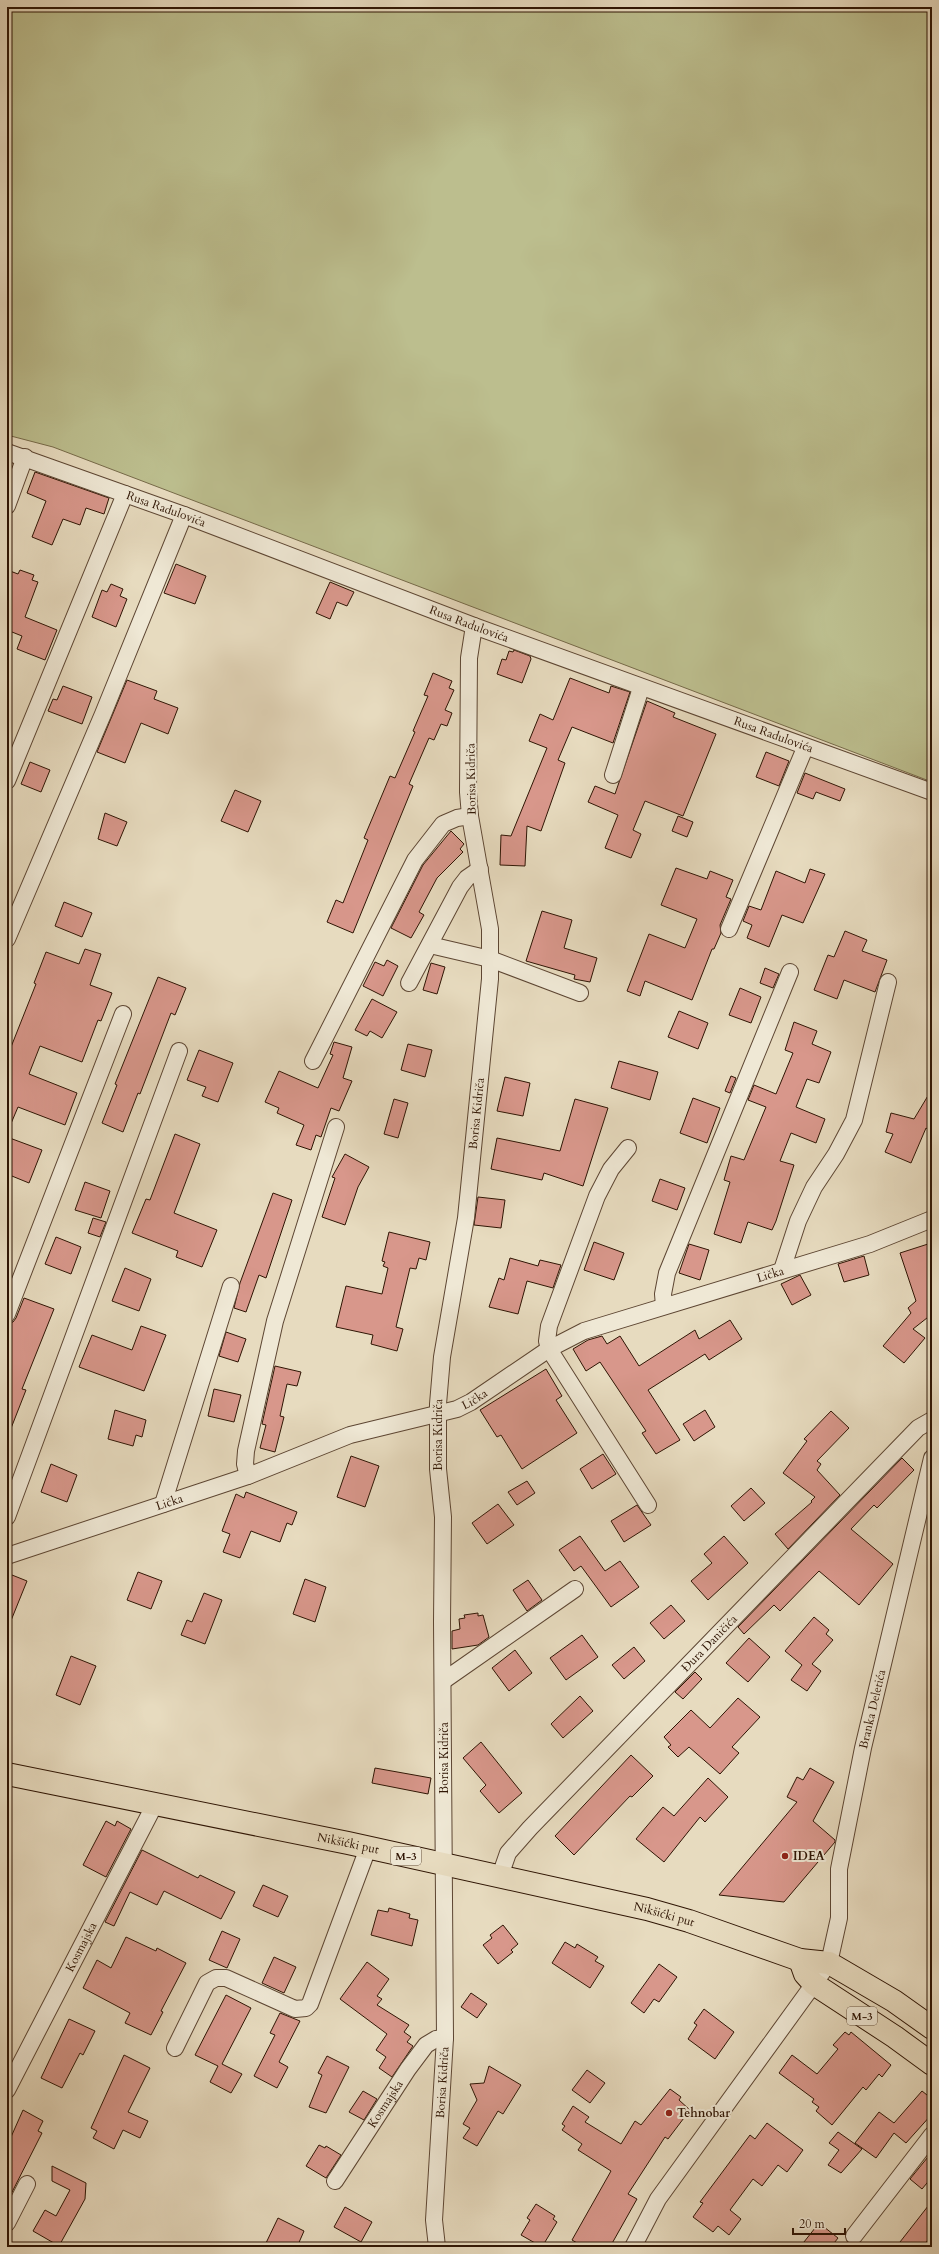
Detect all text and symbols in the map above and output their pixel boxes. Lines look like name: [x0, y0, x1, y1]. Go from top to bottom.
street label: Rusa Radulovića: [124, 487, 209, 531]
street label: Rusa Radulovića: [427, 602, 512, 646]
street label: Rusa Radulovića: [732, 713, 816, 757]
street label: Borisa Kidriča: [462, 742, 480, 815]
street label: Borisa Kidriča: [465, 1076, 488, 1150]
street label: Lička: [755, 1262, 787, 1286]
street label: Lička: [459, 1385, 491, 1413]
street label: Borisa Kidriča: [430, 1397, 446, 1471]
street label: Lička: [154, 1490, 186, 1514]
street label: Đura Daničića: [678, 1611, 741, 1675]
street label: Branka Deletića: [855, 1667, 890, 1750]
street label: Borisa Kidriča: [436, 1721, 452, 1794]
street label: Nikšićki put: [316, 1829, 381, 1858]
road number: M-3: [391, 1847, 421, 1865]
place label: IDEA: [793, 1848, 825, 1864]
marker: IDEA: [780, 1851, 790, 1861]
street label: Nikšićki put: [632, 1898, 697, 1930]
street label: Kosmajska: [62, 1919, 101, 1975]
road number: M-3: [847, 2007, 877, 2025]
street label: Borisa Kidriča: [432, 2045, 453, 2119]
street label: Kosmajska: [364, 2076, 407, 2131]
place label: Tehnobar: [677, 2105, 730, 2121]
marker: Tehnobar: [664, 2108, 674, 2118]
scale bar: [793, 2210, 845, 2236]
text: 20 m: [799, 2216, 826, 2232]

